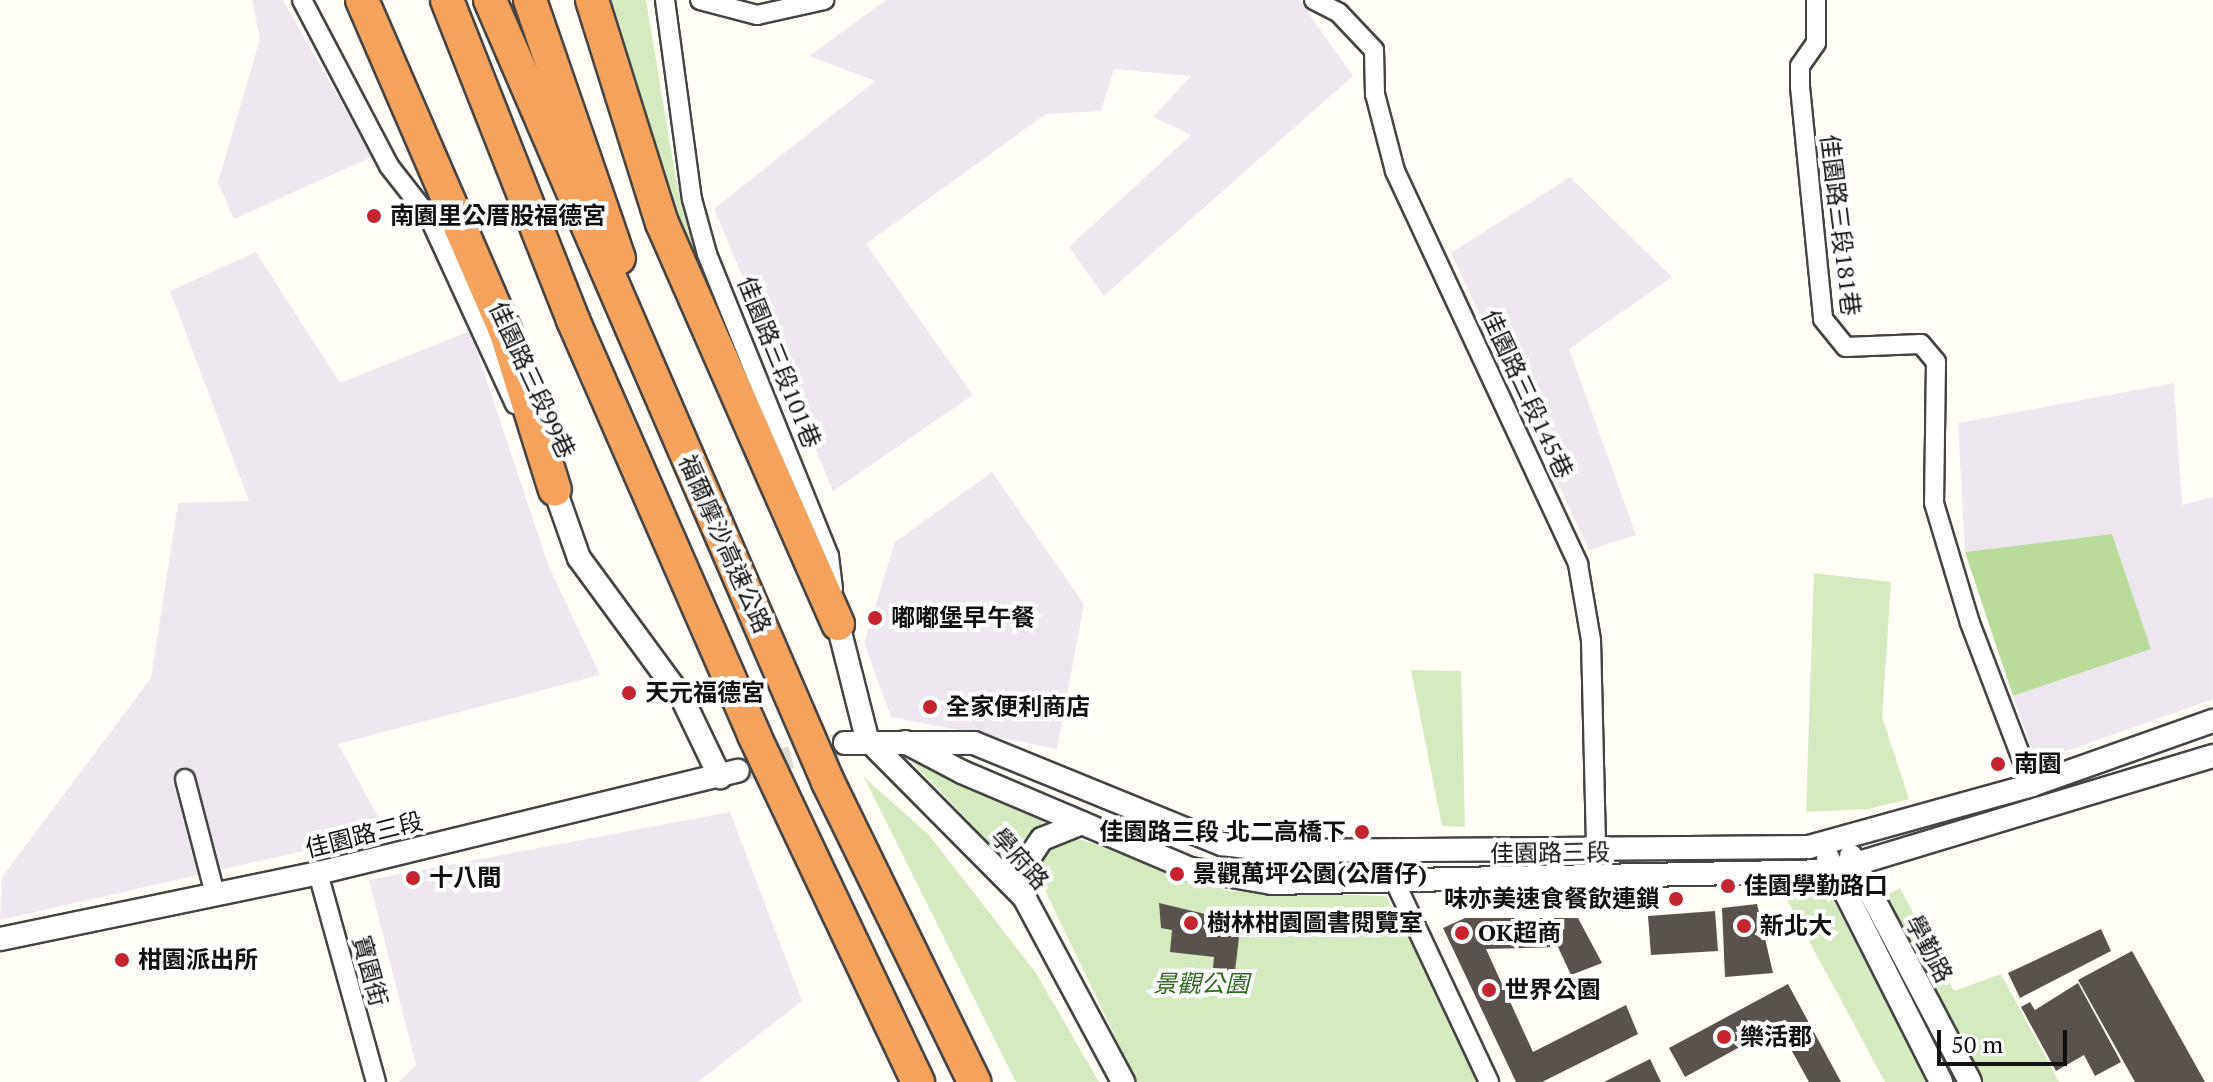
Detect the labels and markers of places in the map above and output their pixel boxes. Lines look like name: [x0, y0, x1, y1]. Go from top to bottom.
place label: 南園里公厝股福德宮: [390, 202, 606, 230]
marker: 南園里公厝股福德宮: [365, 207, 383, 225]
place label: 嘟嘟堡早午餐: [891, 604, 1035, 632]
marker: 嘟嘟堡早午餐: [866, 609, 884, 627]
place label: 天元福德宮: [645, 679, 765, 707]
marker: 天元福德宮: [620, 684, 638, 702]
place label: 全家便利商店: [946, 693, 1090, 721]
marker: 全家便利商店: [921, 698, 939, 716]
place label: 南園: [2014, 750, 2062, 778]
marker: 南園: [1989, 755, 2007, 773]
place label: 佳園路三段 北二高橋下: [1100, 818, 1346, 846]
marker: 佳園路三段 北二高橋下: [1353, 823, 1371, 841]
place label: 景觀萬坪公園(公厝仔): [1193, 860, 1427, 888]
place label: 十八間: [429, 864, 501, 892]
marker: 景觀萬坪公園(公厝仔): [1168, 865, 1186, 883]
marker: 十八間: [404, 869, 422, 887]
place label: 佳園學勤路口: [1744, 872, 1888, 900]
marker: 佳園學勤路口: [1719, 877, 1737, 895]
place label: 味亦美速食餐飲連鎖: [1444, 885, 1660, 913]
marker: 味亦美速食餐飲連鎖: [1667, 890, 1685, 908]
place label: 樹林柑園圖書閱覽室: [1207, 909, 1423, 937]
place label: 新北大: [1760, 912, 1832, 940]
marker: 樹林柑園圖書閱覽室: [1182, 914, 1200, 932]
marker: 新北大: [1735, 917, 1753, 935]
place label: OK超商: [1478, 919, 1561, 947]
marker: OK超商: [1453, 924, 1471, 942]
place label: 柑園派出所: [138, 946, 258, 974]
marker: 柑園派出所: [113, 951, 131, 969]
place label: 世界公園: [1505, 976, 1601, 1004]
marker: 世界公園: [1480, 981, 1498, 999]
place label: 樂活郡: [1740, 1023, 1812, 1051]
marker: 樂活郡: [1715, 1028, 1733, 1046]

